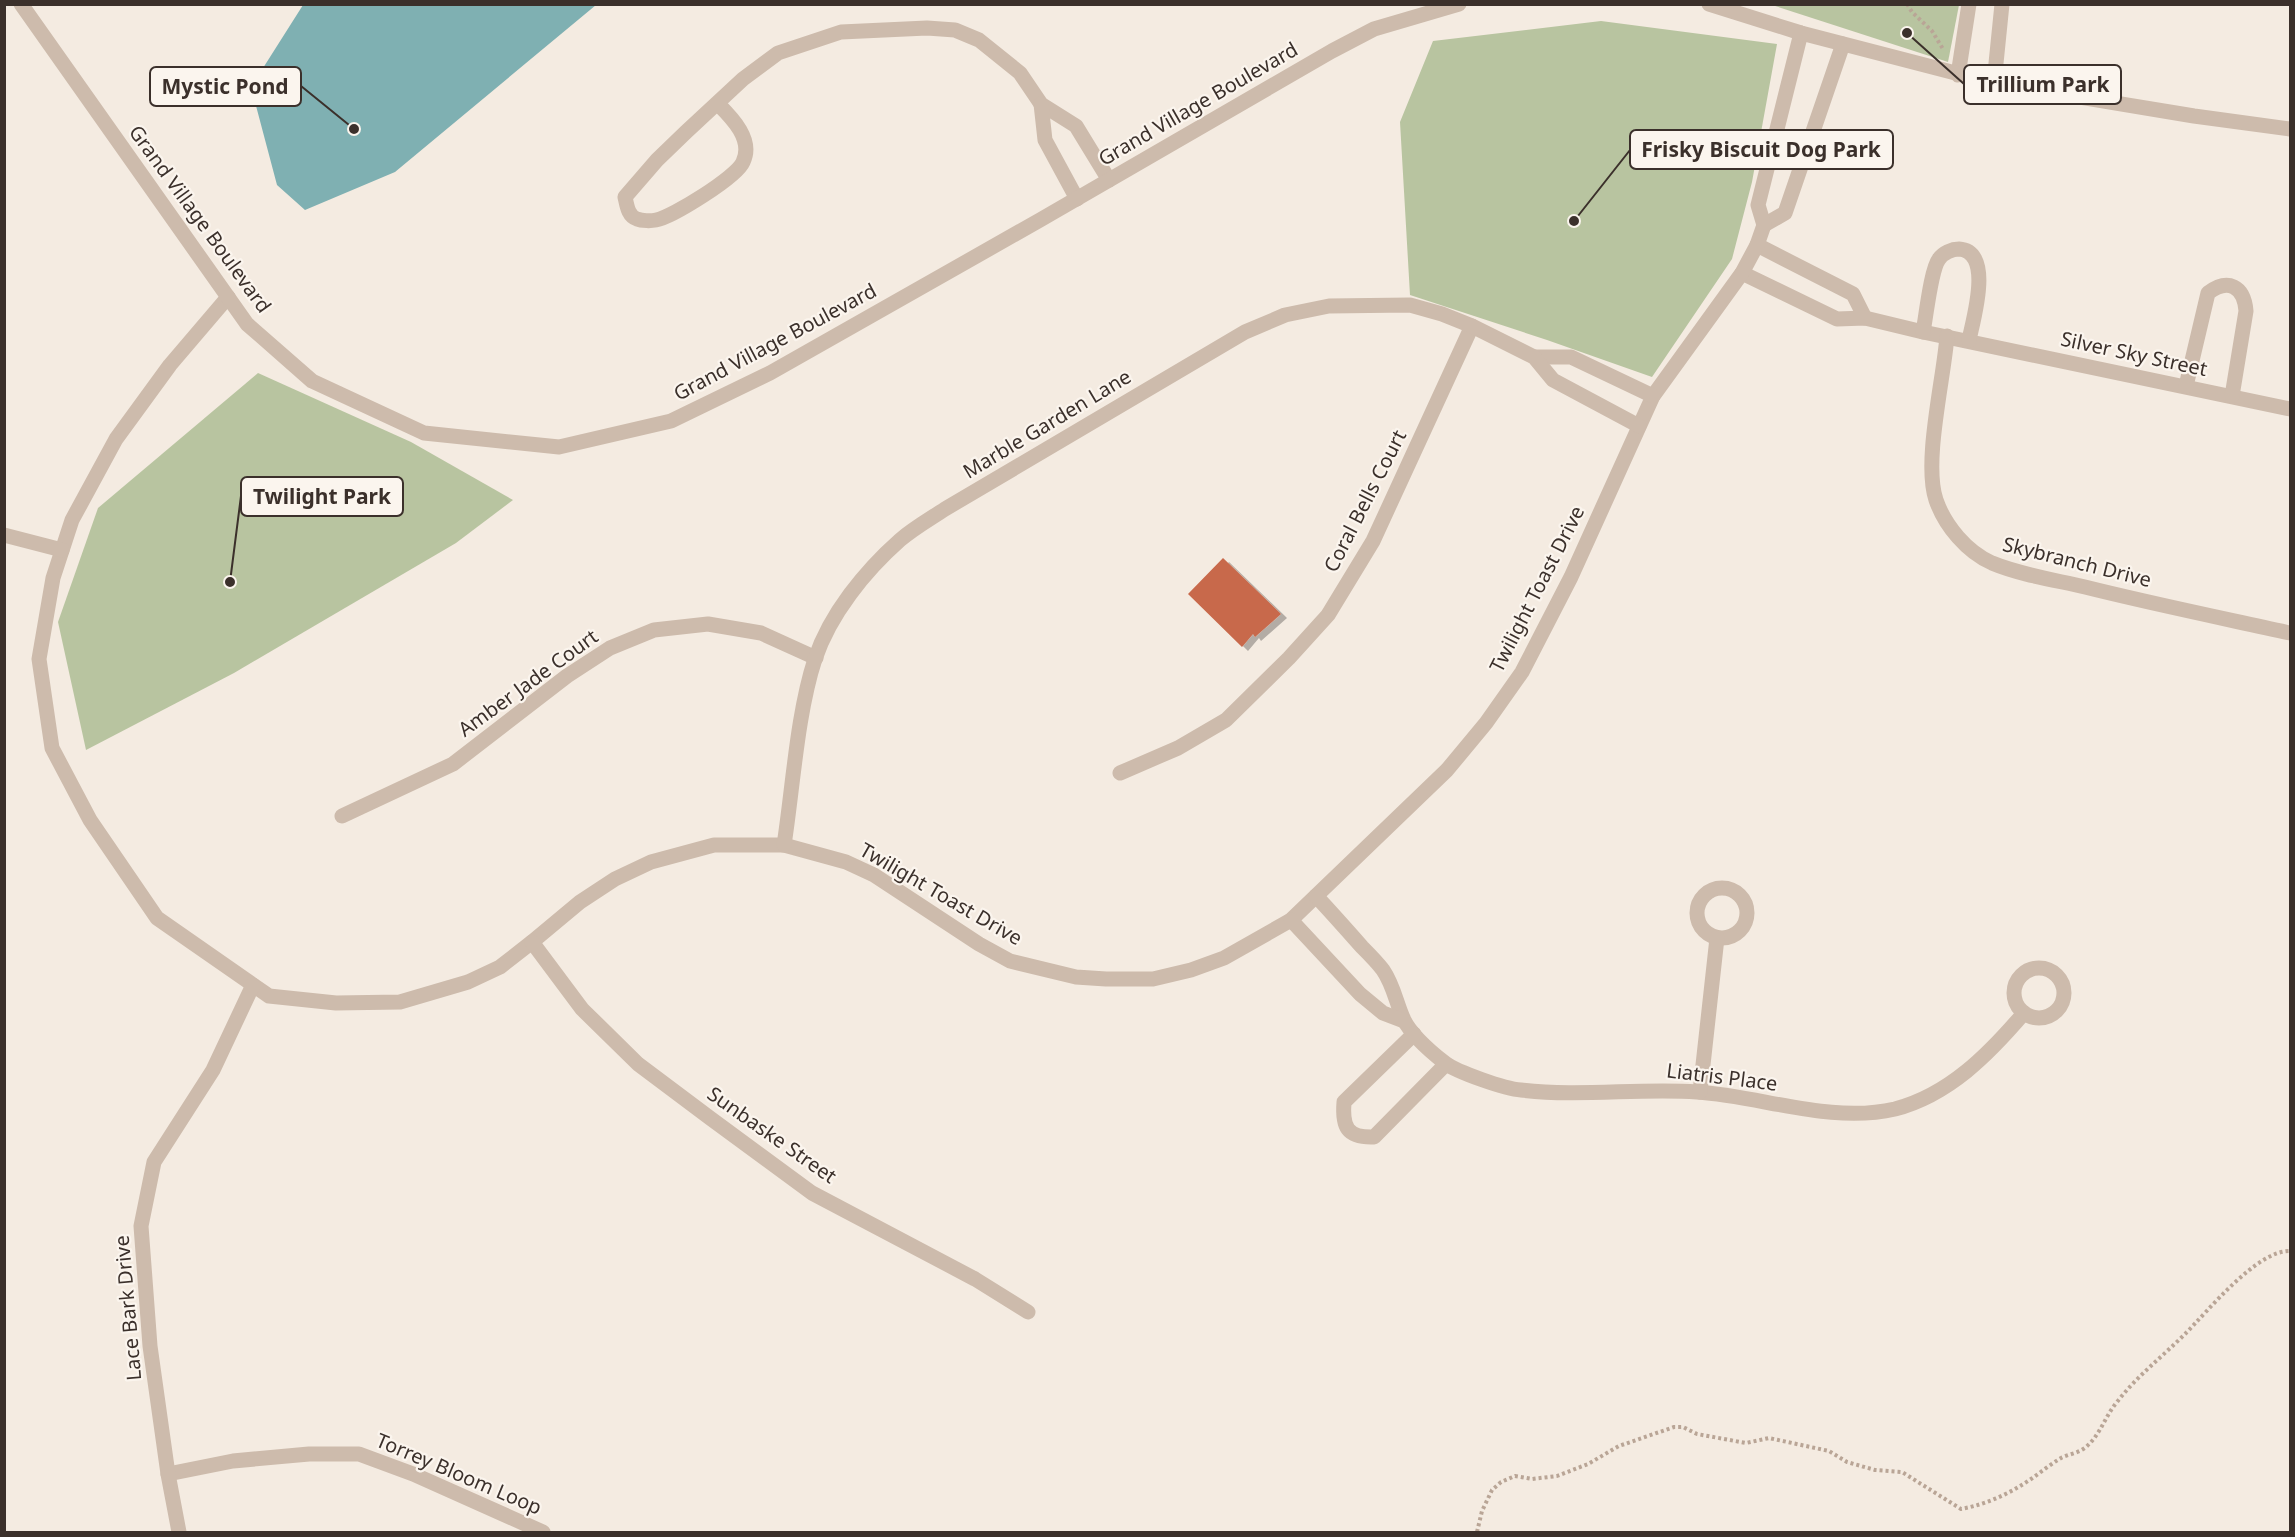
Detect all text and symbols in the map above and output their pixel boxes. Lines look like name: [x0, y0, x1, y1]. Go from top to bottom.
street label: Grand Village Boulevard: [1093, 35, 1302, 172]
callout: Trillium Park: [1964, 65, 2121, 104]
callout: Mystic Pond: [150, 67, 301, 106]
text: Trillium Park: [1976, 70, 2111, 98]
text: Mystic Pond: [161, 72, 289, 100]
street label: Grand Village Boulevard: [123, 119, 278, 318]
callout: Frisky Biscuit Dog Park: [1630, 130, 1893, 169]
text: Frisky Biscuit Dog Park: [1641, 135, 1882, 163]
street label: Grand Village Boulevard: [669, 277, 881, 407]
street label: Silver Sky Street: [2058, 325, 2210, 382]
street label: Marble Garden Lane: [958, 363, 1136, 485]
street label: Coral Bells Court: [1317, 425, 1412, 576]
callout: Twilight Park: [241, 477, 403, 516]
text: Twilight Park: [253, 482, 392, 510]
street label: Twilight Toast Drive: [1483, 501, 1590, 677]
street label: Skybranch Drive: [2000, 530, 2154, 593]
street label: Amber Jade Court: [452, 623, 603, 742]
street label: Twilight Toast Drive: [855, 836, 1027, 951]
street label: Liatris Place: [1665, 1056, 1779, 1097]
street label: Sunbaske Street: [702, 1080, 842, 1189]
street label: Lace Bark Drive: [108, 1234, 147, 1382]
street label: Torrey Bloom Loop: [372, 1426, 546, 1521]

